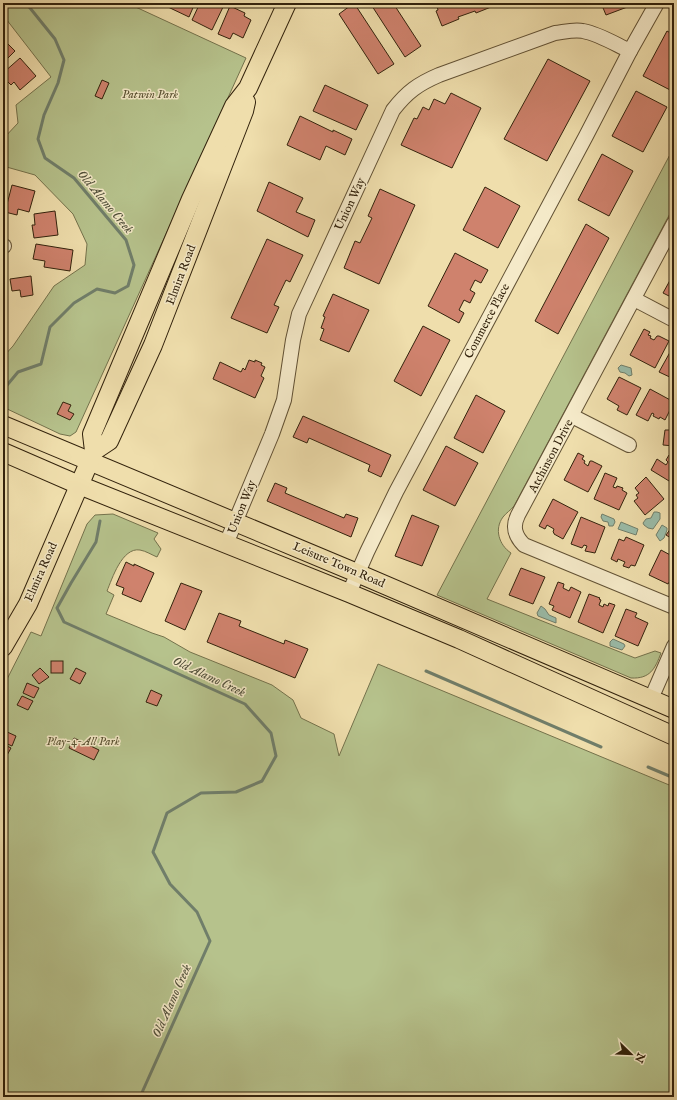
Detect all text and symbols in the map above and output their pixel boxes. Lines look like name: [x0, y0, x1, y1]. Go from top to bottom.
park label: Patwin Park: [122, 87, 178, 102]
water label: Old Alamo Creek: [73, 167, 137, 238]
street label: Union Way: [331, 175, 369, 233]
street label: Elmira Road: [163, 242, 200, 307]
street label: Commerce Place: [461, 280, 513, 361]
street label: Atchinson Drive: [525, 416, 577, 496]
street label: Union Way: [224, 478, 260, 536]
street label: Elmira Road: [21, 539, 61, 604]
street label: Leisure Town Road: [291, 539, 388, 591]
water label: Old Alamo Creek: [170, 653, 249, 702]
park label: Play-4-All Park: [47, 734, 120, 749]
water label: Old Alamo Creek: [148, 961, 196, 1040]
north arrow: [611, 1034, 651, 1074]
text: N: [631, 1049, 648, 1065]

